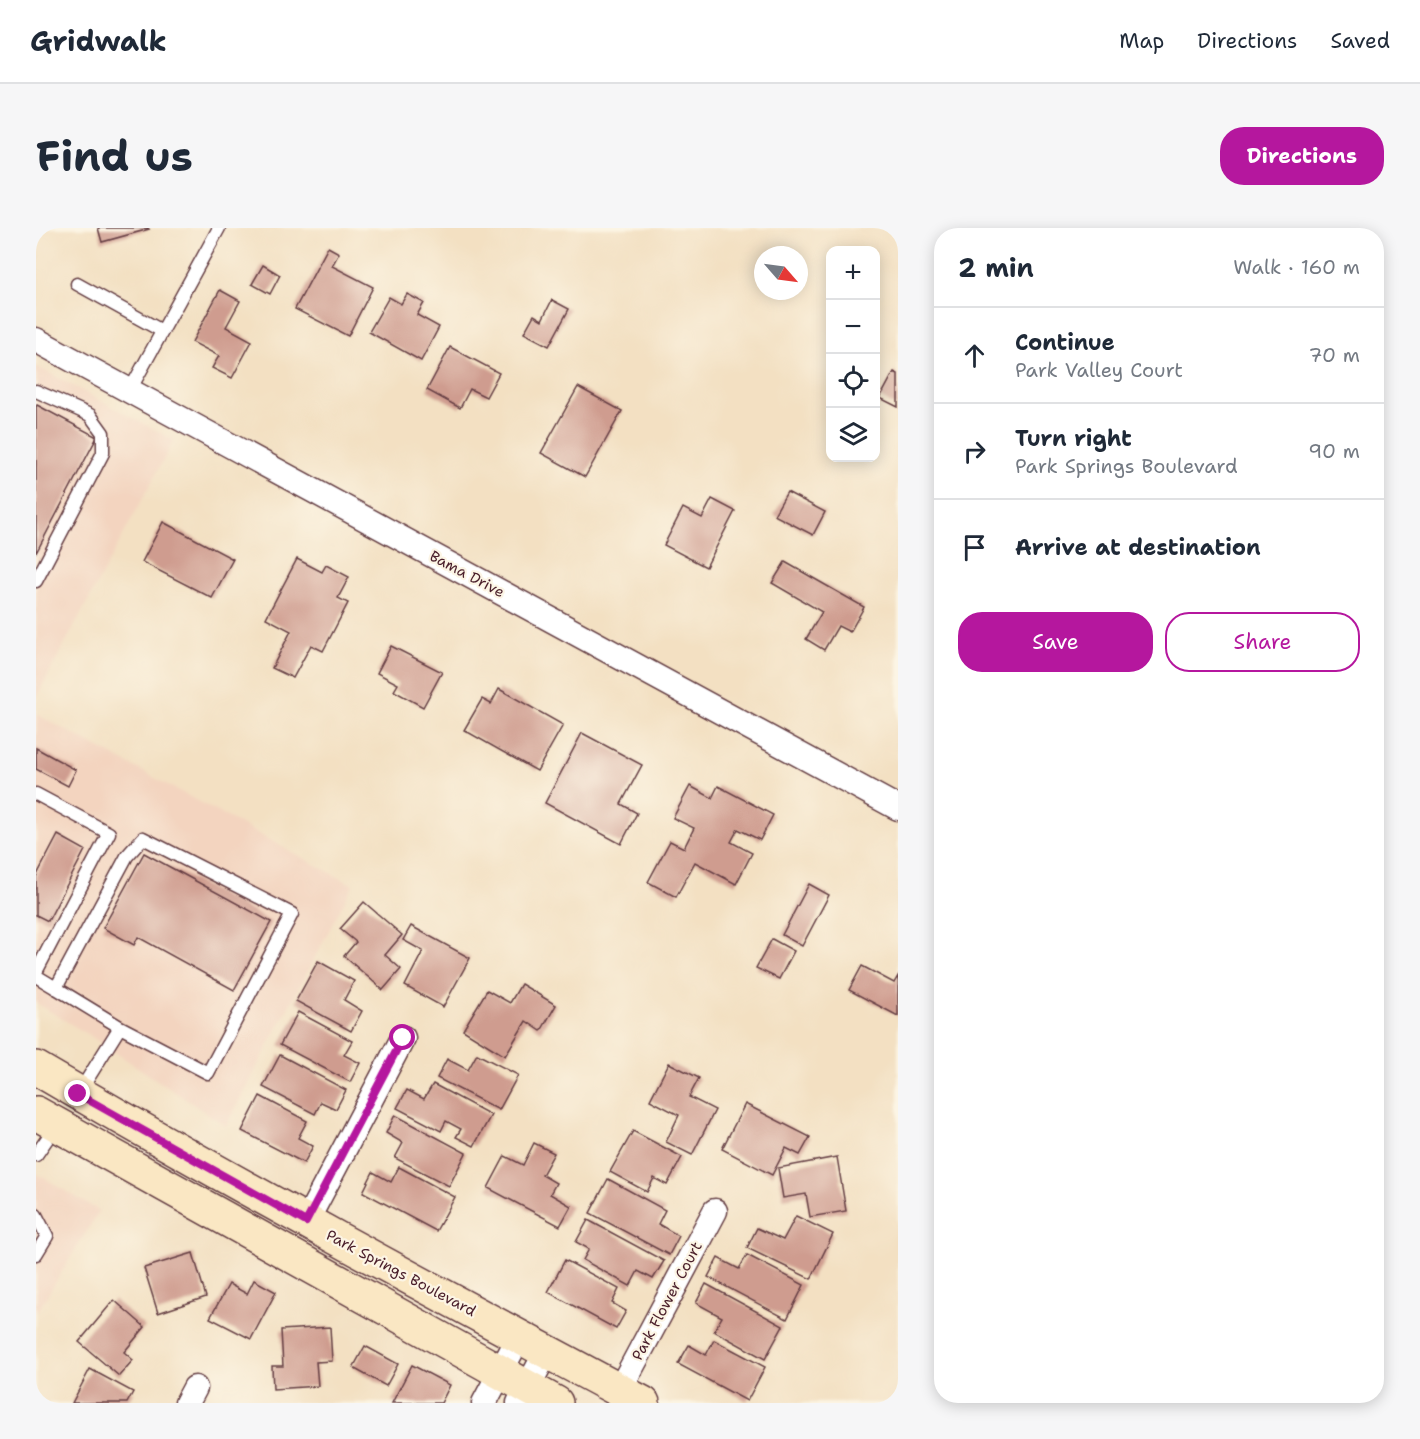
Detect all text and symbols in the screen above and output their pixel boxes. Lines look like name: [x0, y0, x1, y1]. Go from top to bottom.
text: Gridwalk: [30, 22, 167, 60]
text: Map: [1119, 27, 1164, 55]
text: Directions: [1197, 27, 1297, 55]
text: Saved: [1330, 27, 1390, 55]
button: Directions: [1220, 127, 1384, 185]
text: Find us: [36, 128, 193, 184]
north arrow: [754, 246, 808, 300]
map controls: [826, 246, 880, 462]
button: +: [826, 246, 880, 300]
text: 2 min: [958, 250, 1034, 285]
text: Walk · 160 m: [1233, 254, 1360, 280]
button: −: [826, 300, 880, 354]
text: Continue: [1015, 328, 1115, 357]
icon: ahead: [958, 339, 991, 372]
text: 70 m: [1308, 342, 1360, 368]
button: locate: [826, 354, 880, 408]
text: Park Valley Court: [1015, 357, 1183, 383]
button: layers: [826, 408, 880, 462]
text: Turn right: [1015, 424, 1132, 453]
icon: right: [958, 435, 991, 468]
text: 90 m: [1308, 438, 1360, 464]
text: Park Springs Boulevard: [1015, 453, 1238, 479]
icon: arrive: [958, 531, 991, 564]
text: Arrive at destination: [1015, 533, 1261, 562]
street label: Bama Drive: [426, 546, 508, 602]
button: Save: [958, 612, 1153, 672]
button: Share: [1165, 612, 1360, 672]
route start: [389, 1024, 415, 1050]
route end: [64, 1080, 90, 1106]
street label: Park Springs Boulevard: [323, 1225, 480, 1321]
street label: Park Flower Court: [627, 1238, 707, 1364]

